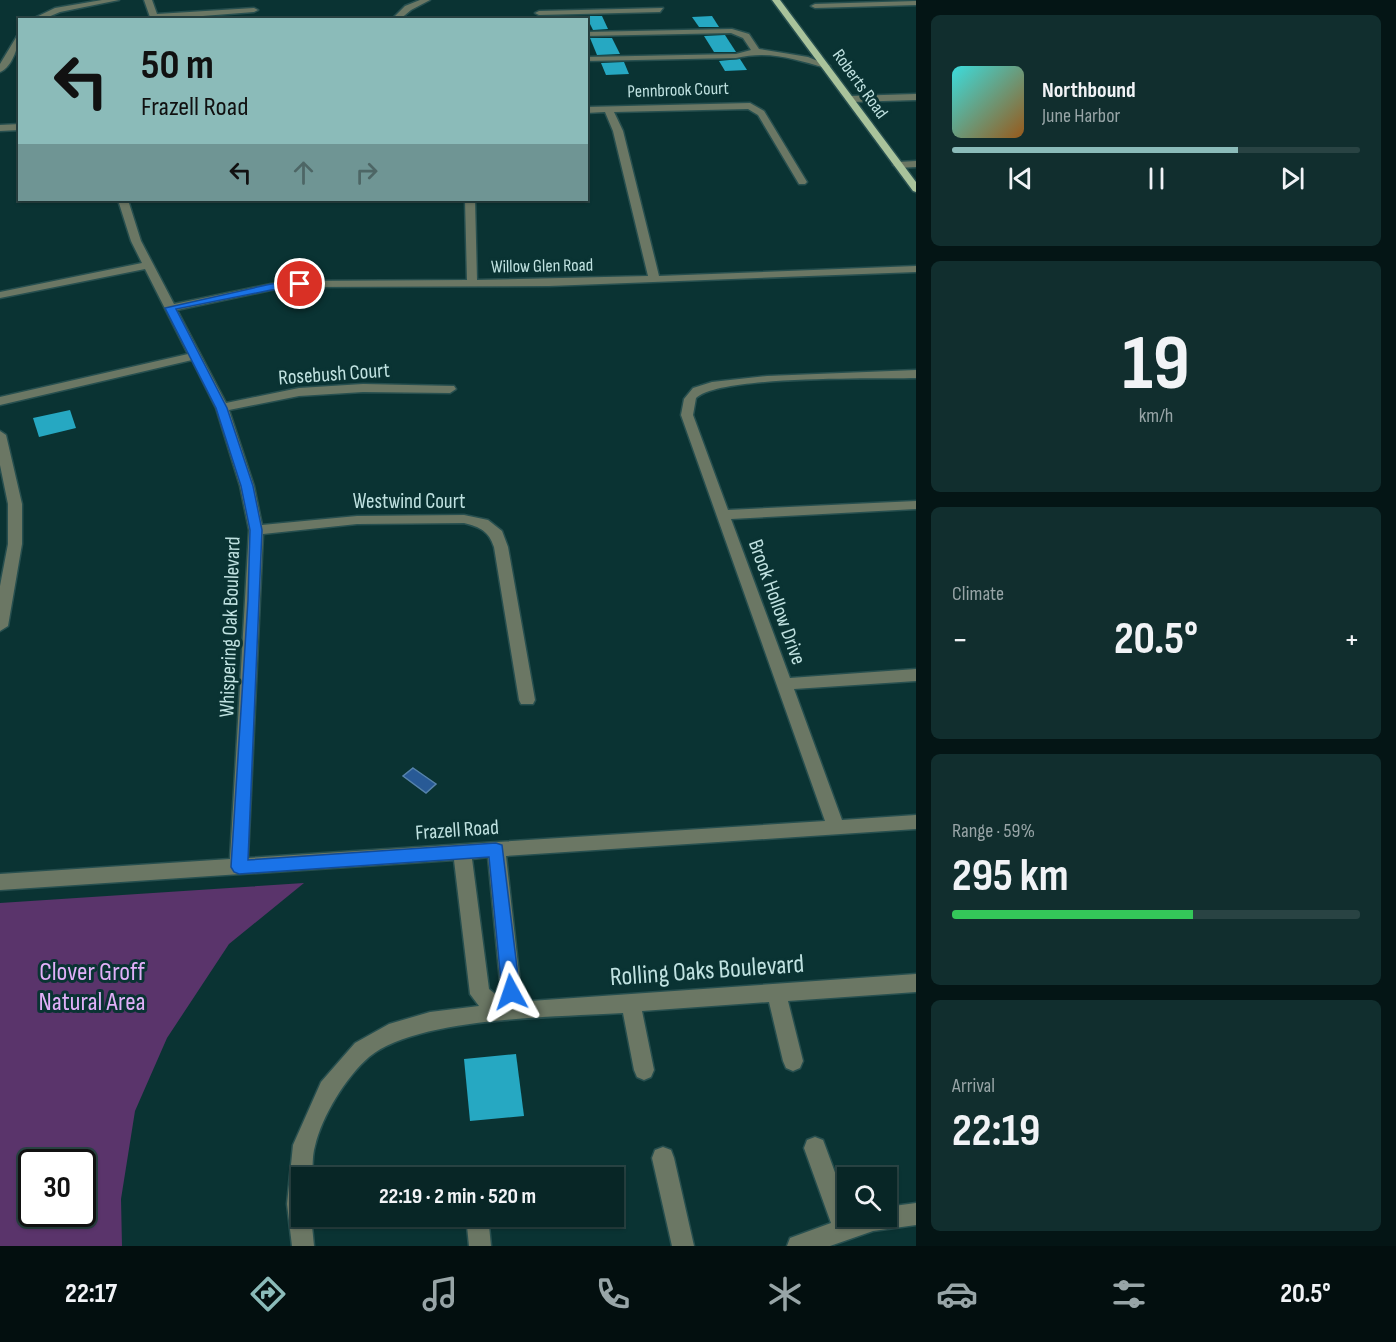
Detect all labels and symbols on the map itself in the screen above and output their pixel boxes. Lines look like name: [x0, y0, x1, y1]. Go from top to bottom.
street label: Roberts Road: [828, 45, 892, 123]
street label: Pennbrook Court: [627, 78, 730, 102]
street label: Willow Glen Road: [491, 255, 593, 277]
pin: [274, 258, 325, 309]
street label: Rosebush Court: [277, 358, 391, 390]
street label: Westwind Court: [353, 489, 465, 514]
street label: Whispering Oak Boulevard: [214, 536, 246, 718]
street label: Brook Hollow Drive: [743, 536, 811, 668]
street label: Frazell Road: [414, 815, 500, 845]
street label: Rolling Oaks Boulevard: [609, 949, 805, 993]
park label: Clover Groff Natural Area: [38, 957, 146, 1018]
position arrow: [479, 960, 543, 1024]
speed limit sign: 30: [18, 1149, 96, 1227]

